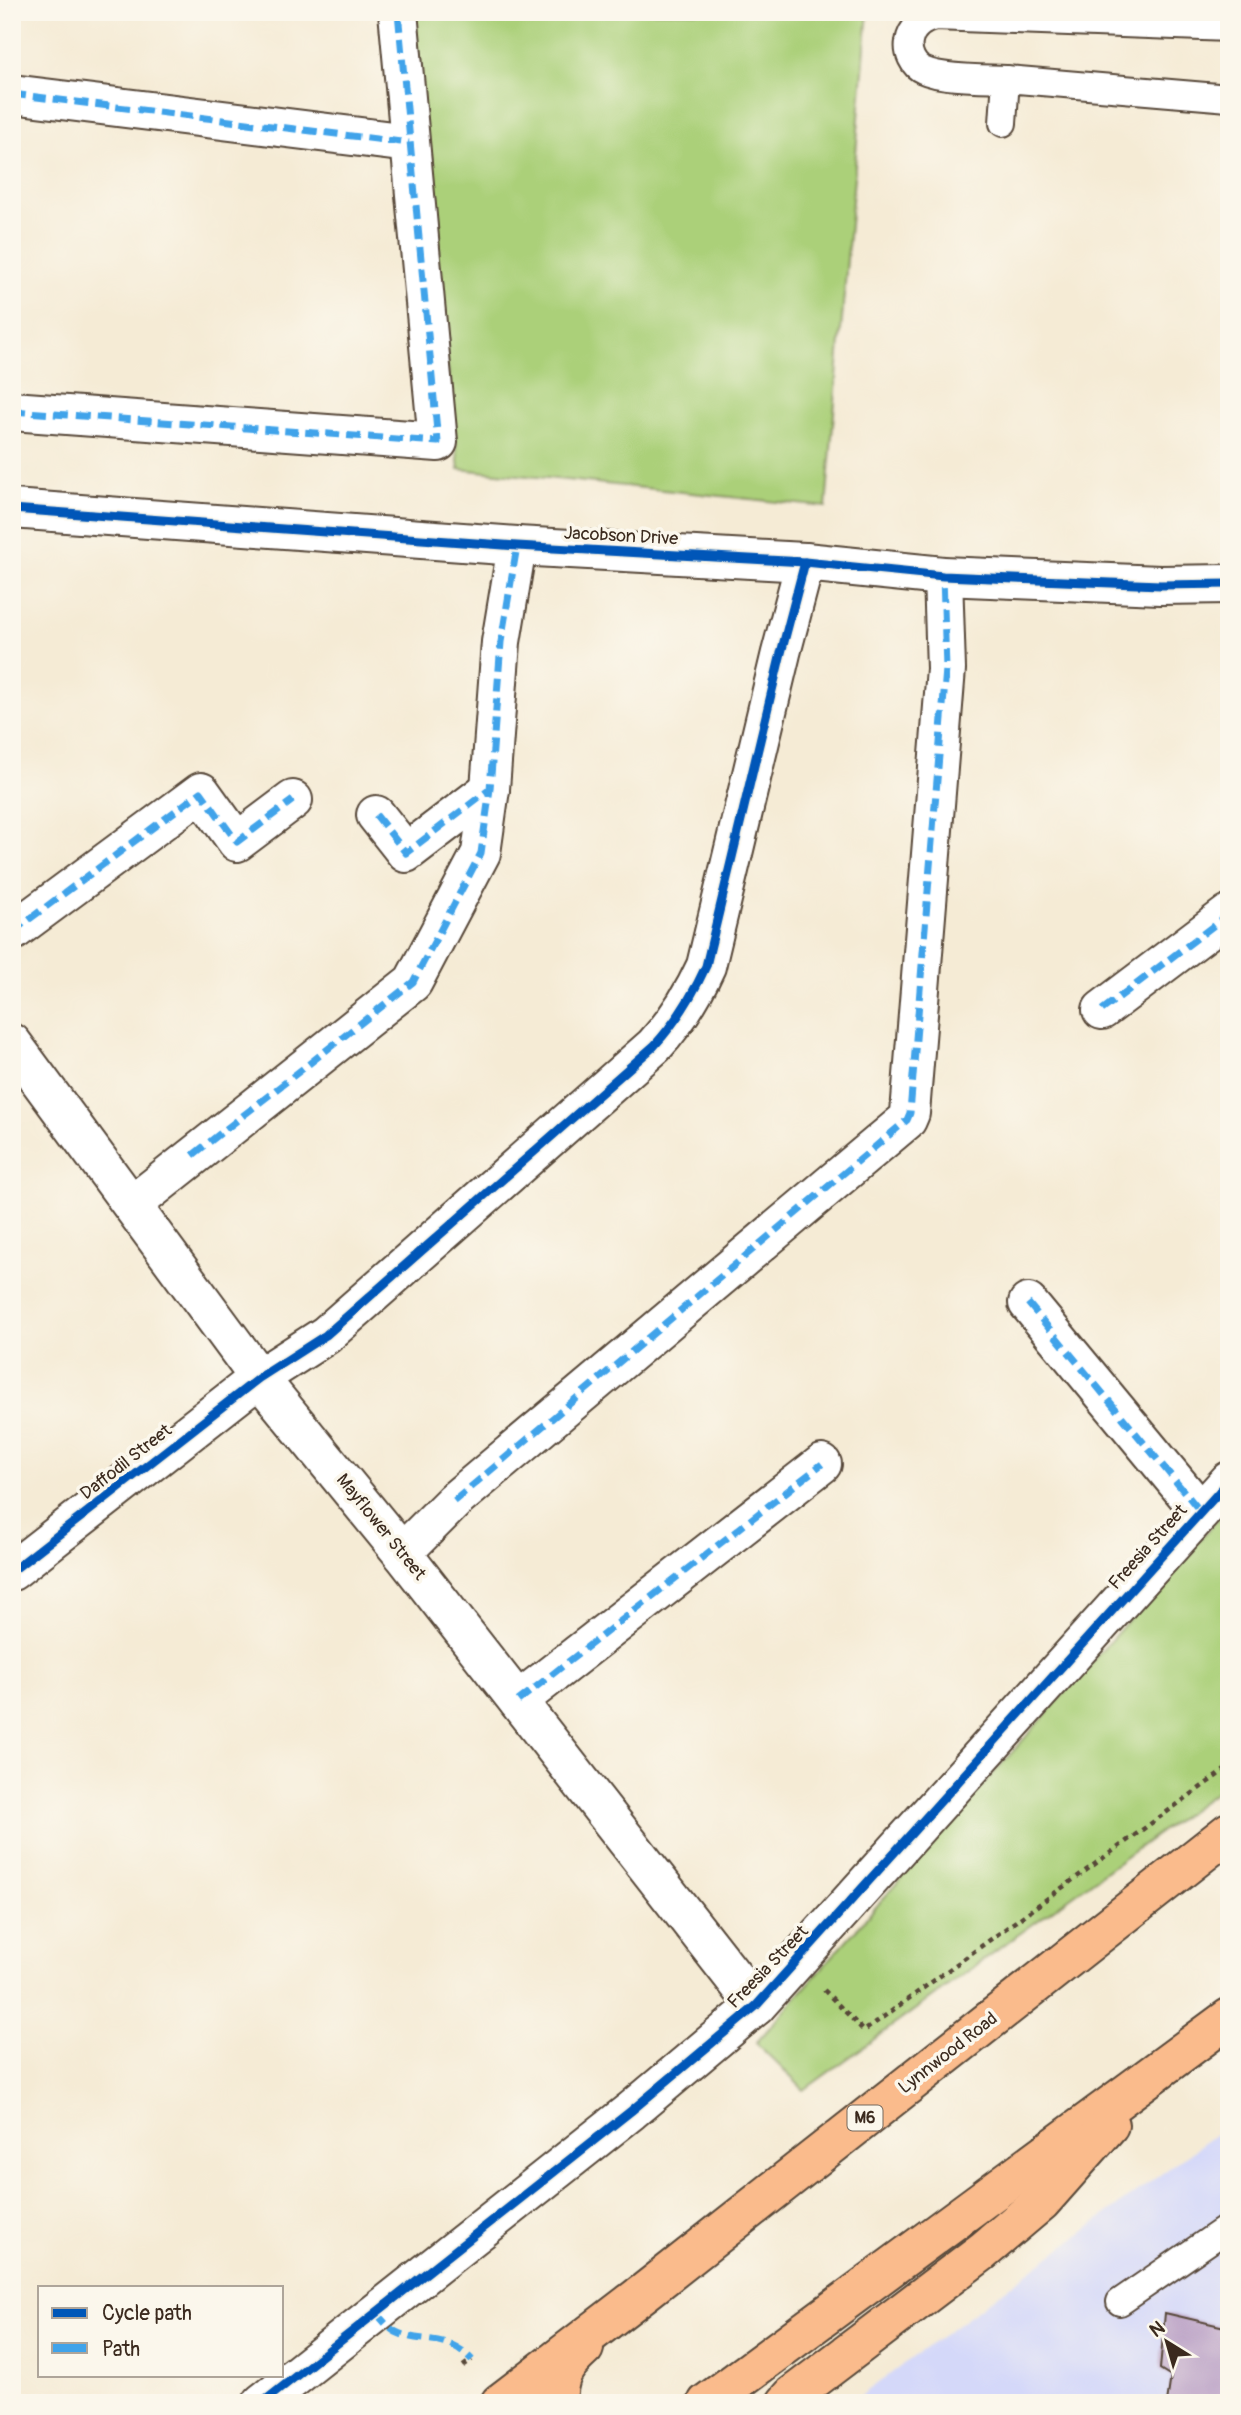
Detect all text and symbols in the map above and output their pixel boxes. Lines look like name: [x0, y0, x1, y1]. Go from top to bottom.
street label: Jacobson Drive: [563, 522, 679, 550]
street label: Daffodil Street: [76, 1419, 177, 1505]
street label: Mayflower Street: [331, 1469, 431, 1585]
street label: Freesia Street: [1104, 1499, 1193, 1594]
street label: Freesia Street: [723, 1920, 814, 2013]
street label: Lynnwood Road: [894, 2007, 1002, 2099]
road number: M6: [848, 2106, 882, 2130]
legend: [38, 2286, 284, 2376]
text: Cycle path: [102, 2300, 192, 2327]
north arrow: [1132, 2306, 1202, 2376]
text: N: [1145, 2316, 1170, 2343]
text: Path: [102, 2336, 140, 2363]

